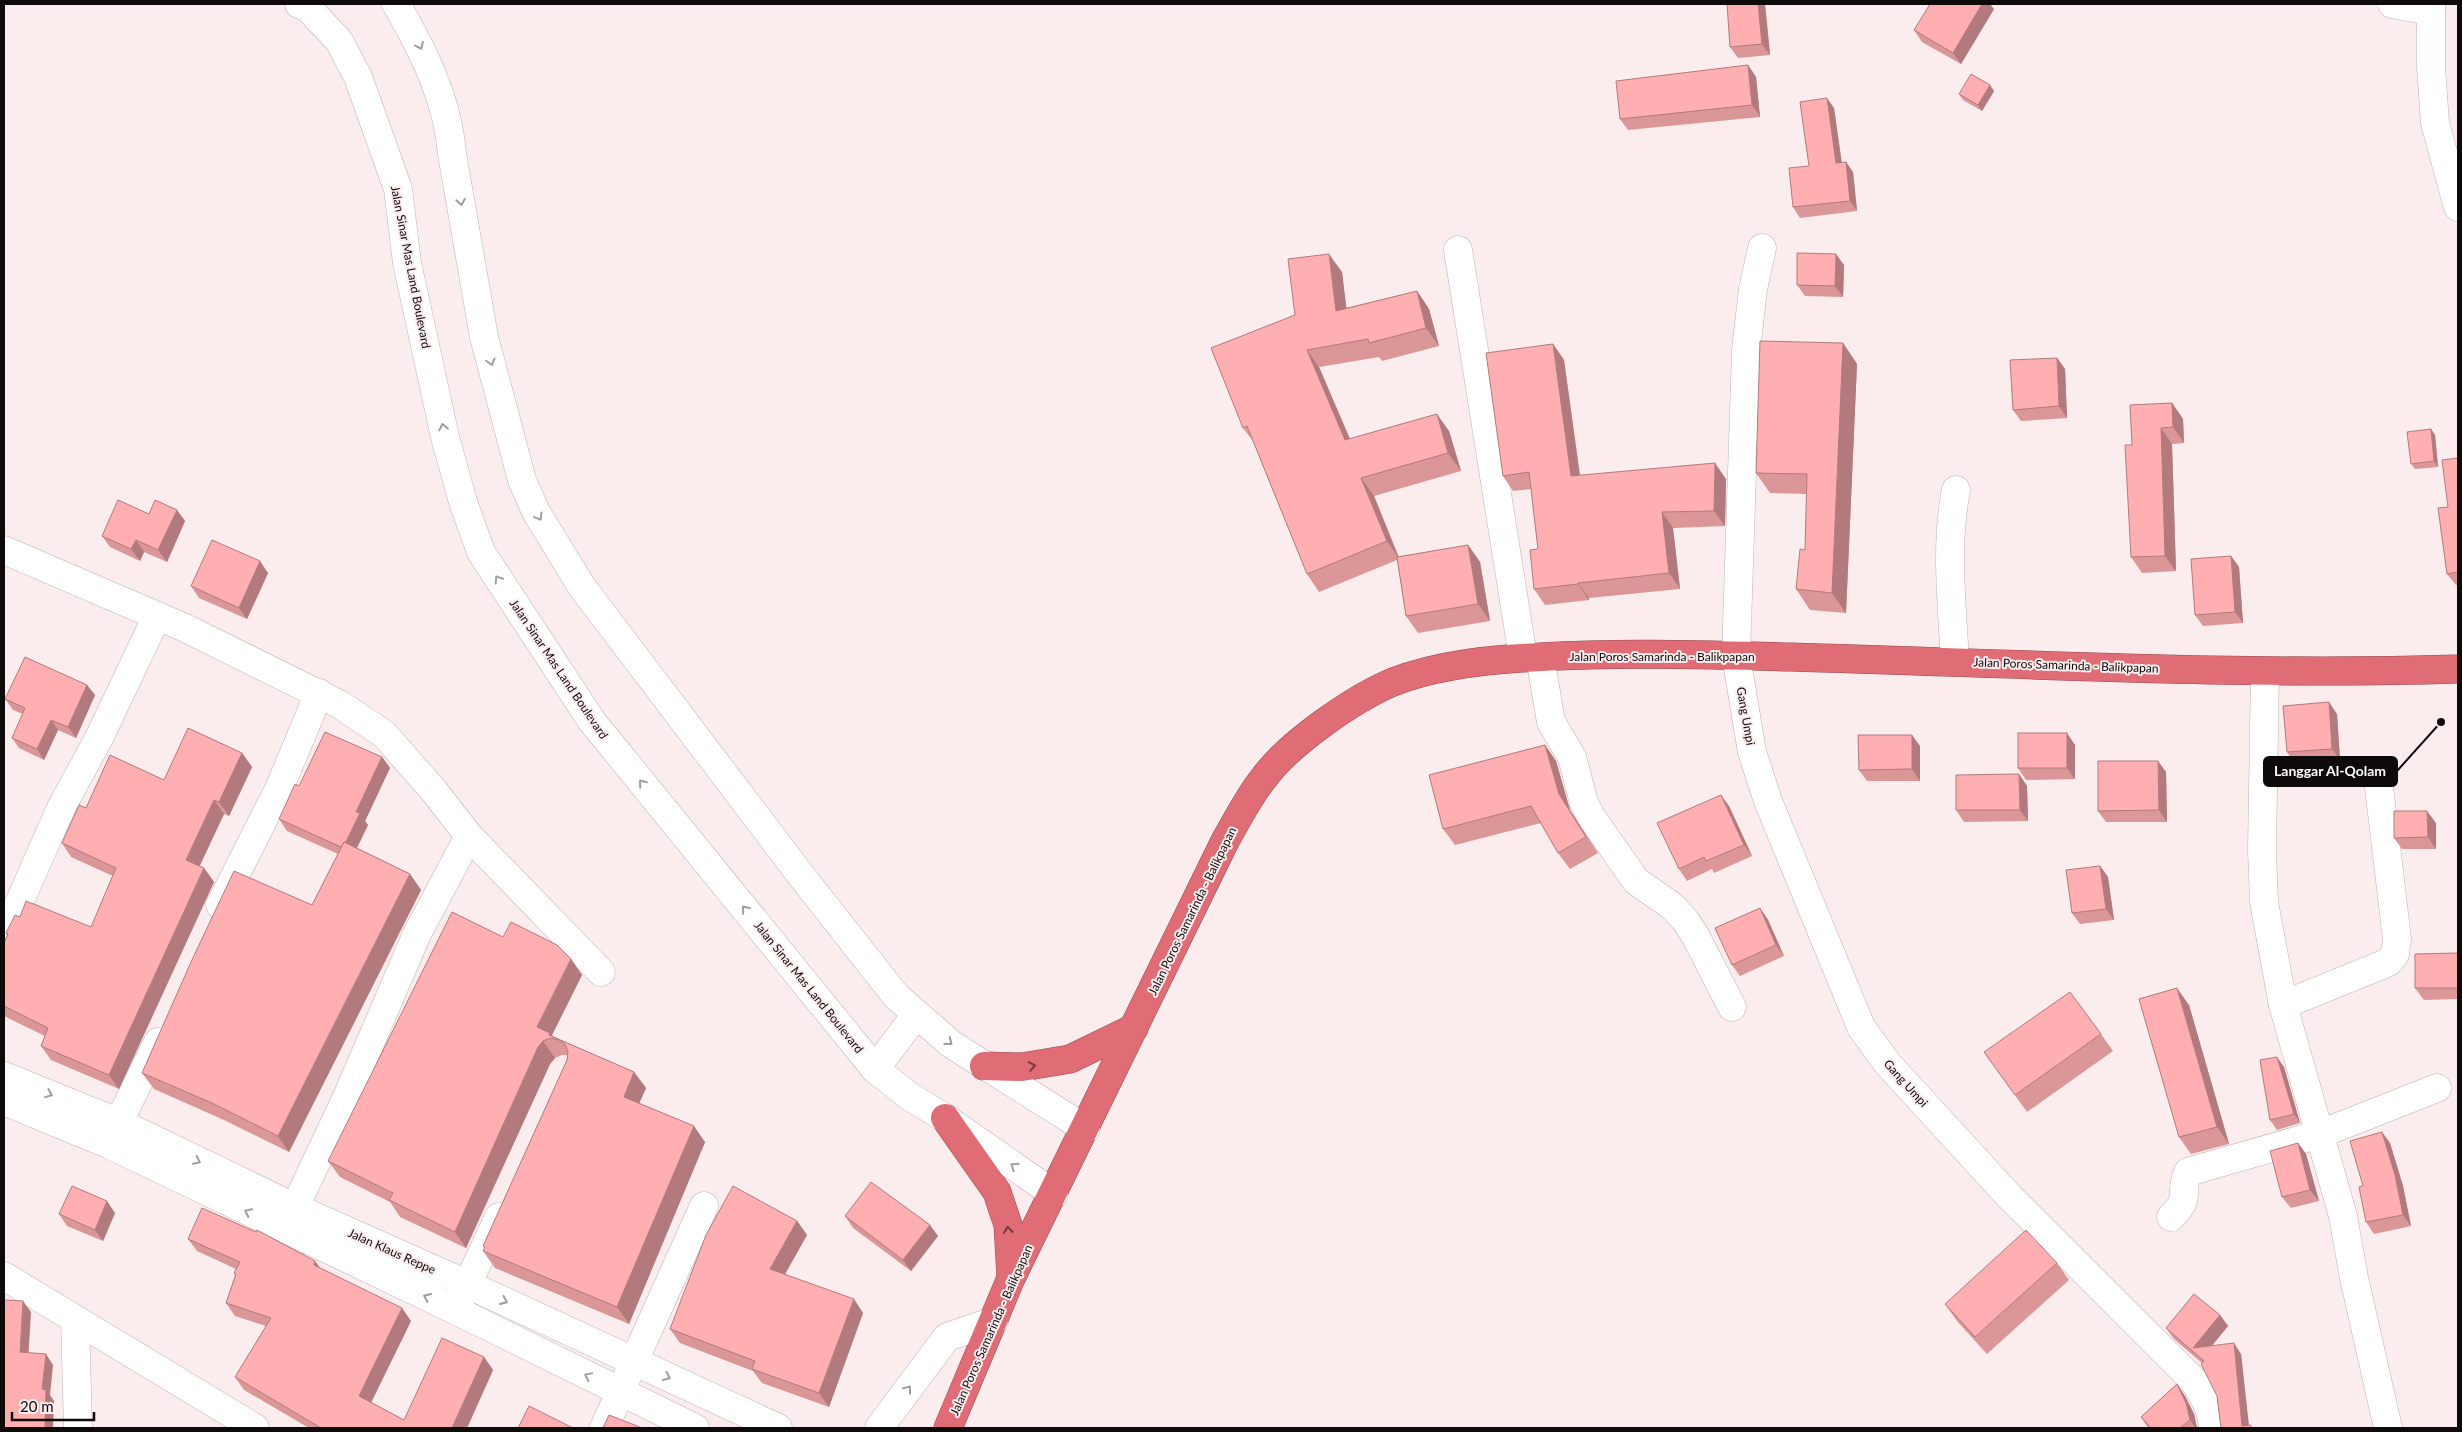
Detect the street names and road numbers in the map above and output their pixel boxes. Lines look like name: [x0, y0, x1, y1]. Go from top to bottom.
street label: Jalan Sinar Mas Land Boulevard: [388, 184, 434, 350]
street label: Jalan Sinar Mas Land Boulevard: [507, 596, 611, 742]
street label: Jalan Poros Samarinda - Balikpapan: [1569, 649, 1755, 664]
street label: Jalan Poros Samarinda - Balikpapan: [1973, 654, 2159, 676]
street label: Gang Umpi: [1734, 686, 1759, 746]
street label: Jalan Poros Samarinda - Balikpapan: [1145, 824, 1239, 998]
street label: Jalan Sinar Mas Land Boulevard: [751, 918, 867, 1056]
street label: Gang Umpi: [1881, 1056, 1931, 1110]
street label: Jalan Klaus Reppe: [346, 1225, 438, 1277]
street label: Jalan Poros Samarinda - Balikpapan: [946, 1242, 1036, 1418]

